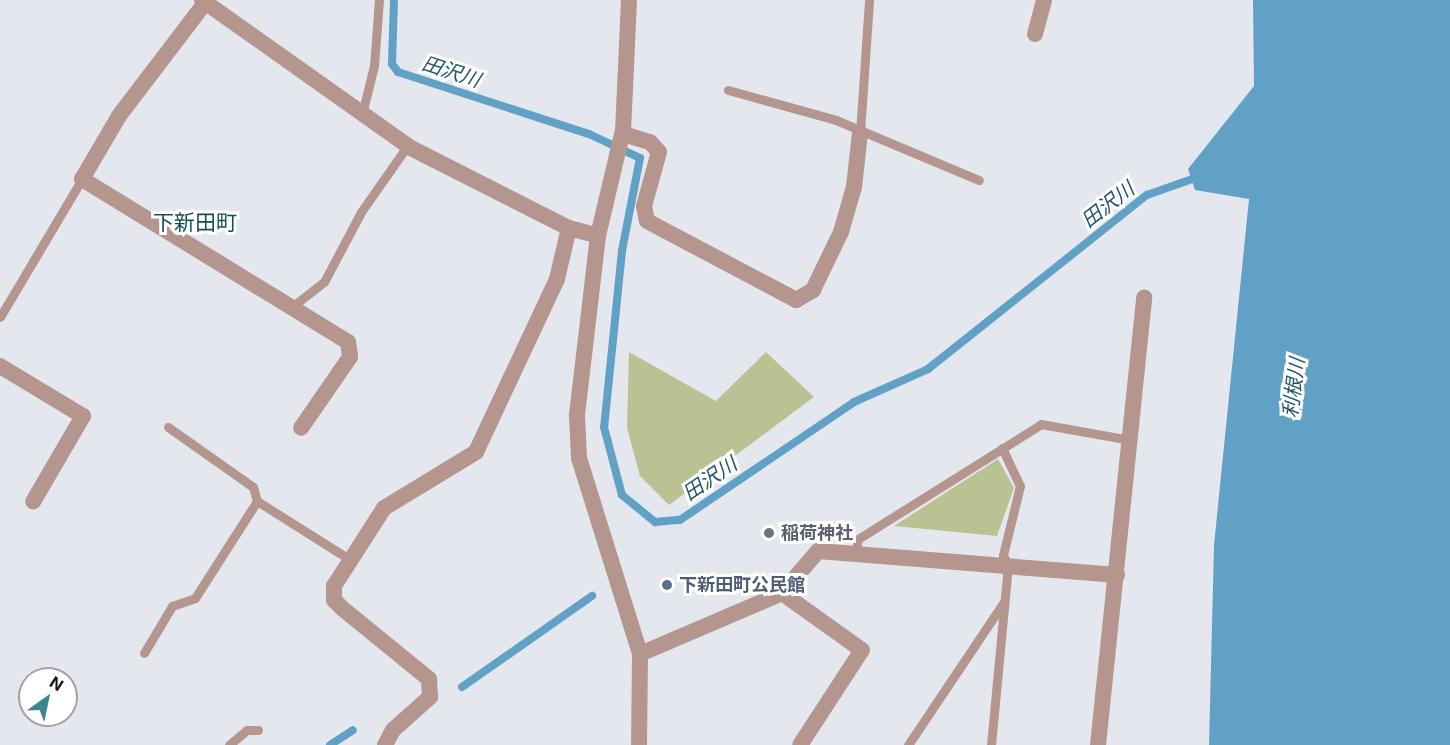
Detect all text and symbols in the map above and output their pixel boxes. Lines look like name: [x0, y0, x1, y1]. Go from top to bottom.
water label: 田沢川: [419, 51, 483, 93]
water label: 田沢川: [1077, 177, 1139, 233]
district label: 下新田町: [153, 210, 237, 236]
water label: 利根川: [1278, 357, 1310, 419]
water label: 田沢川: [678, 452, 742, 506]
place label: 稲荷神社: [781, 522, 853, 544]
marker: 稲荷神社: [762, 526, 776, 540]
place label: 下新田町公民館: [679, 574, 805, 596]
marker: 下新田町公民館: [660, 578, 674, 592]
north arrow: [18, 667, 78, 727]
text: N: [46, 672, 67, 695]

